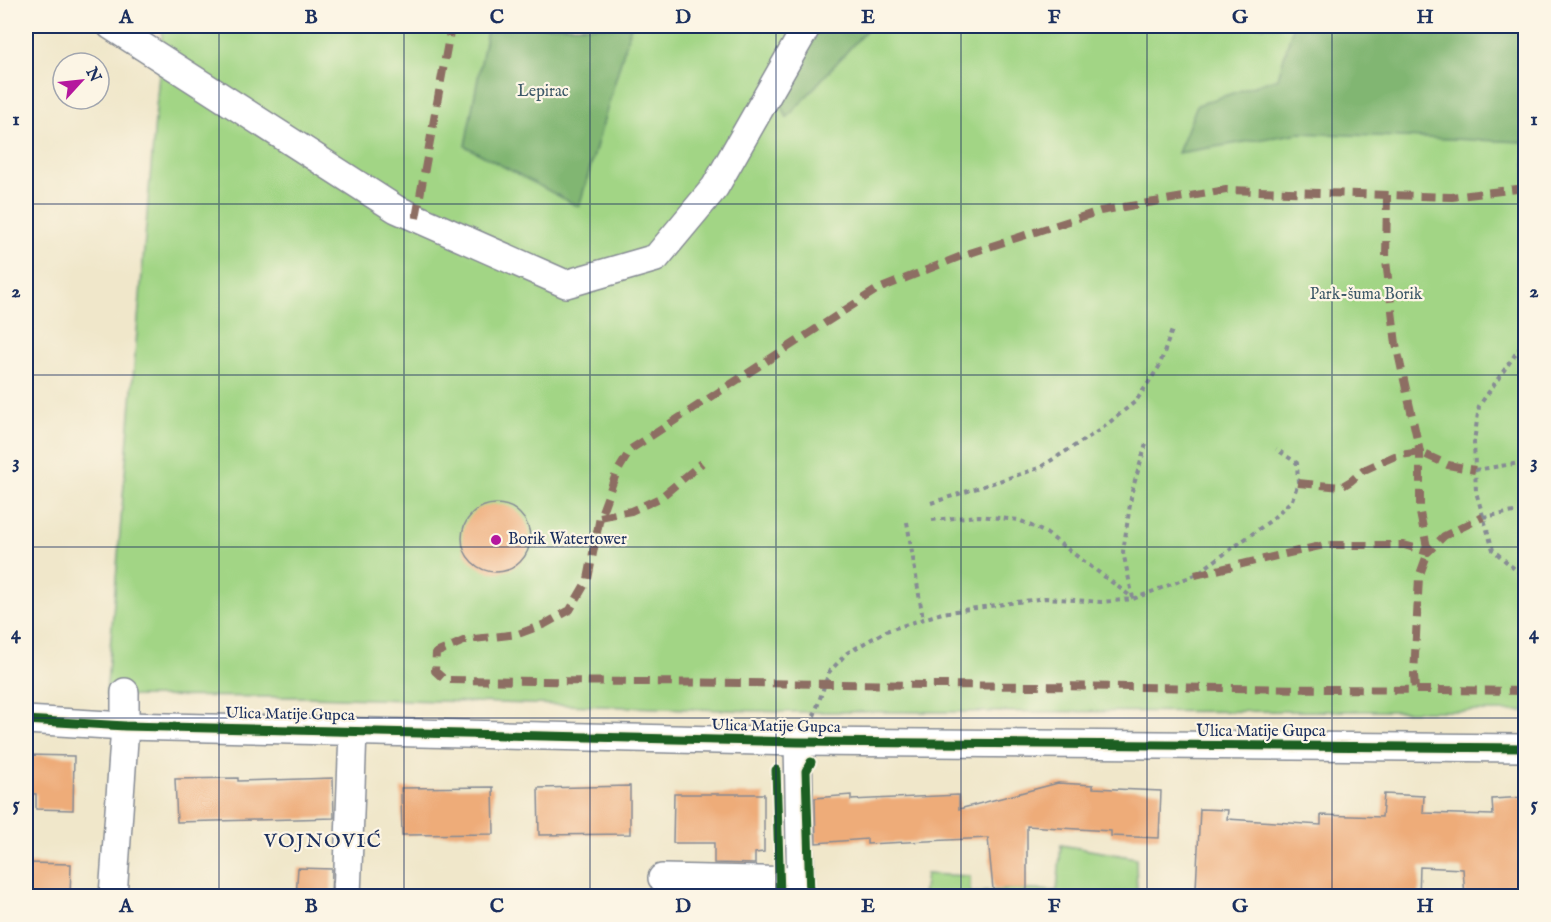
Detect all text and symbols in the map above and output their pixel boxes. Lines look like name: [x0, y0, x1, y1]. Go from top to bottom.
text: A: [118, 5, 134, 30]
text: B: [304, 5, 318, 30]
text: C: [490, 5, 504, 30]
text: D: [675, 5, 691, 30]
text: E: [861, 5, 875, 30]
text: F: [1048, 5, 1061, 30]
text: G: [1232, 5, 1249, 30]
text: H: [1416, 5, 1434, 30]
north arrow: [51, 51, 111, 111]
text: N: [80, 63, 105, 86]
park label: Lepirac: [517, 82, 569, 102]
text: 1: [12, 107, 20, 132]
text: 1: [1530, 107, 1538, 132]
text: 2: [11, 279, 21, 304]
text: 2: [1529, 279, 1539, 304]
park label: Park-šuma Borik: [1310, 285, 1423, 305]
text: 3: [12, 450, 20, 475]
text: 3: [1530, 450, 1538, 475]
place label: Borik Watertower: [508, 530, 627, 550]
marker: Borik Watertower: [489, 533, 503, 547]
text: 4: [11, 621, 22, 646]
text: 4: [1529, 621, 1540, 646]
street label: Ulica Matije Gupca: [225, 704, 355, 726]
street label: Ulica Matije Gupca: [711, 716, 841, 738]
street label: Ulica Matije Gupca: [1196, 722, 1326, 742]
text: 5: [12, 792, 20, 817]
text: 5: [1530, 792, 1538, 817]
district label: VOJNOVIĆ: [263, 829, 382, 854]
text: A: [118, 894, 134, 919]
text: B: [304, 894, 318, 919]
text: C: [490, 894, 504, 919]
text: D: [675, 894, 691, 919]
text: E: [861, 894, 875, 919]
text: F: [1048, 894, 1061, 919]
text: G: [1232, 894, 1249, 919]
text: H: [1416, 894, 1434, 919]

